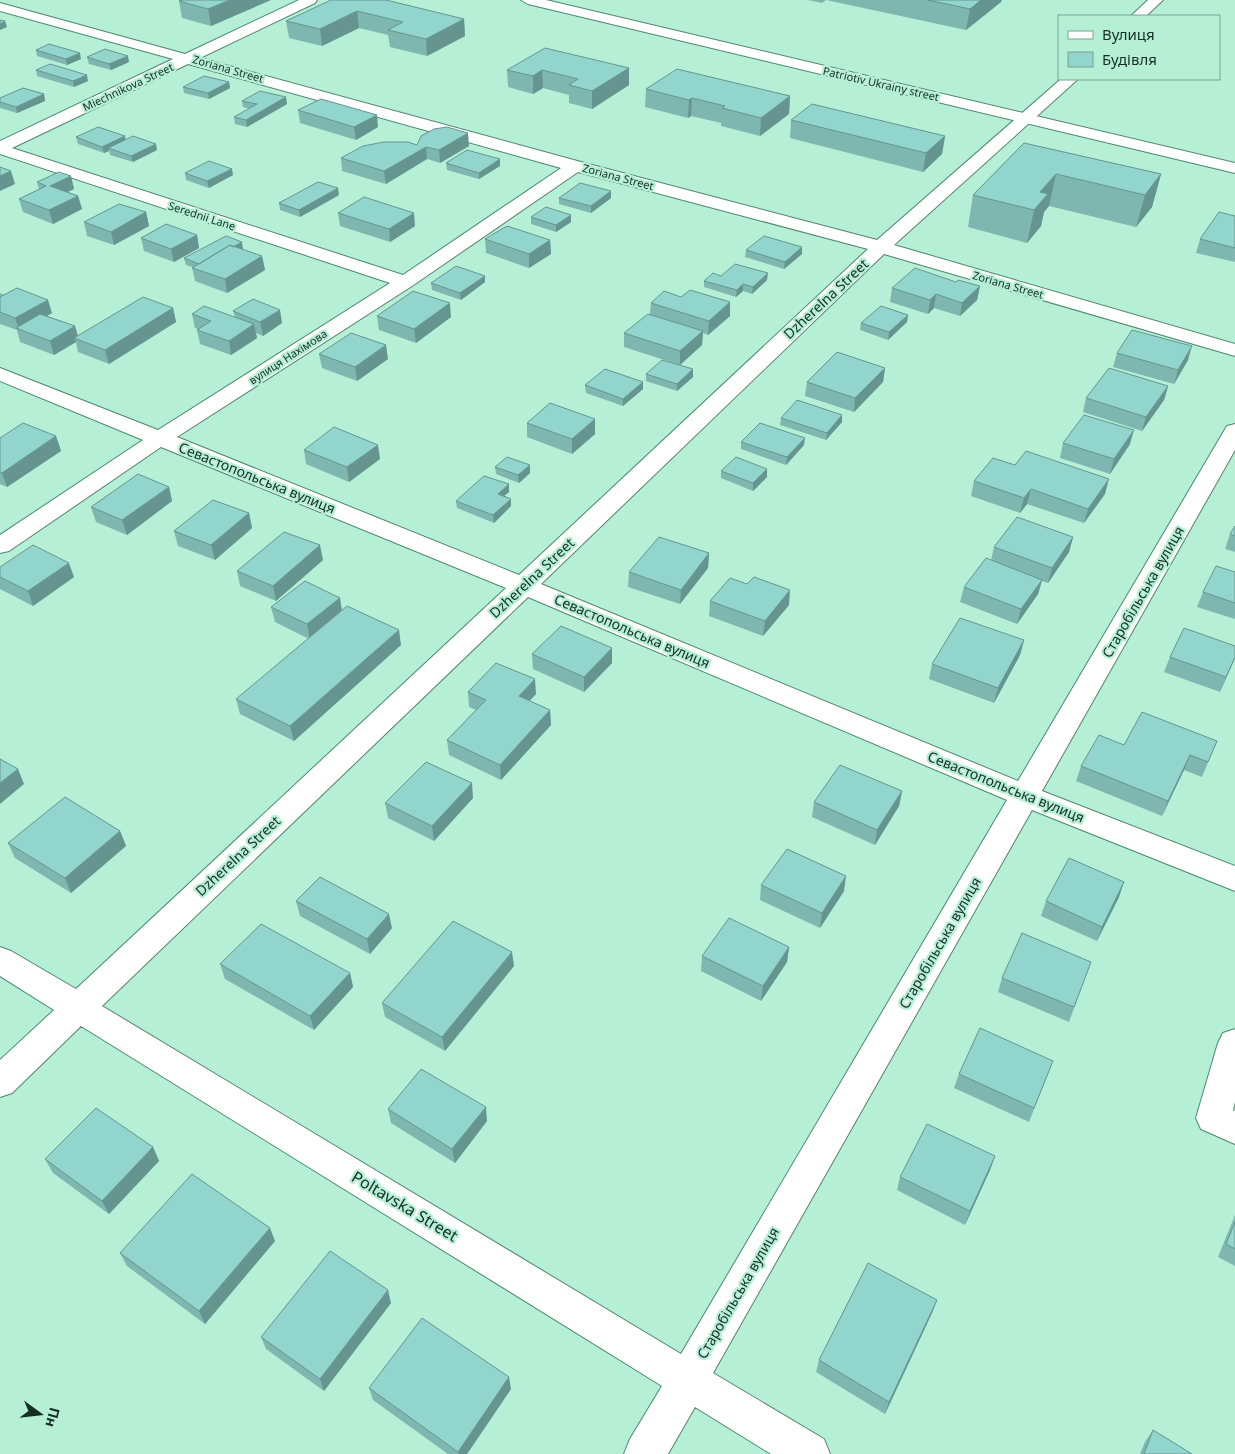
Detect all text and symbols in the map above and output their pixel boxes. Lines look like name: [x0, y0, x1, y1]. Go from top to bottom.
legend: [1058, 15, 1220, 80]
text: Вулиця: [1102, 24, 1155, 44]
text: Будівля: [1102, 49, 1157, 69]
street label: Zoriana Street: [191, 51, 265, 86]
street label: Miechnikova Street: [80, 59, 176, 114]
street label: Patriotiv Ukrainy street: [822, 63, 941, 104]
street label: Zoriana Street: [581, 160, 655, 193]
street label: Serednii Lane: [167, 198, 238, 233]
street label: Dzherelna Street: [779, 254, 872, 343]
street label: Zoriana Street: [971, 267, 1045, 302]
street label: вулиця Нахімова: [246, 326, 330, 387]
street label: Севастопольська вулиця: [176, 437, 338, 518]
street label: Старобільська вулиця: [1097, 523, 1188, 661]
street label: Dzherelna Street: [485, 533, 578, 622]
street label: Севастопольська вулиця: [551, 589, 713, 672]
street label: Севастопольська вулиця: [925, 746, 1087, 827]
street label: Dzherelna Street: [191, 811, 284, 900]
street label: Старобільська вулиця: [894, 874, 985, 1012]
street label: Poltavska Street: [348, 1166, 462, 1247]
street label: Старобільська вулиця: [692, 1224, 783, 1362]
north arrow: [15, 1389, 65, 1439]
text: Пн: [41, 1405, 65, 1430]

